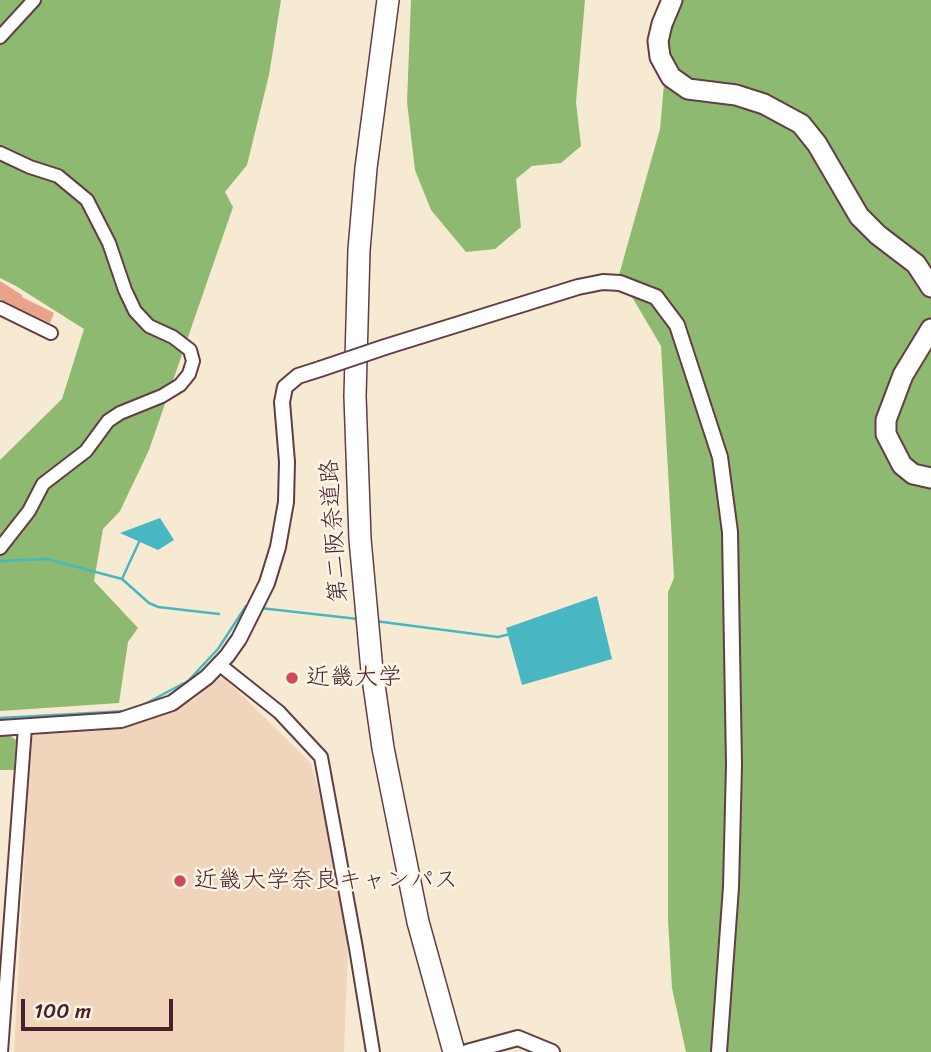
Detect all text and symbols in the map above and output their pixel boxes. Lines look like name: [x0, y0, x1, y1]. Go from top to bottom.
street label: 第二阪奈道路: [316, 458, 354, 604]
place label: 近畿大学: [306, 664, 402, 692]
marker: 近畿大学: [284, 670, 300, 686]
place label: 近畿大学奈良キャンパス: [194, 867, 458, 895]
marker: 近畿大学奈良キャンパス: [172, 873, 188, 889]
scale bar: [24, 986, 177, 1030]
text: 100 m: [34, 992, 91, 1030]

